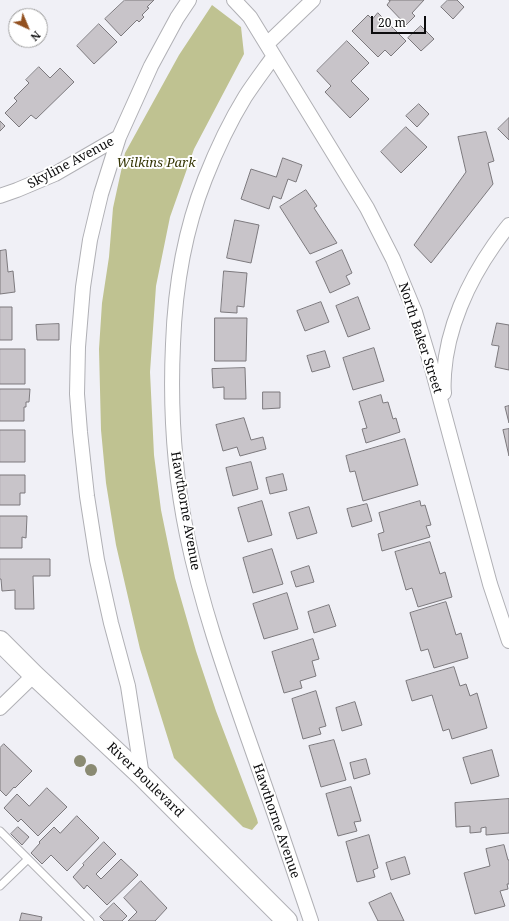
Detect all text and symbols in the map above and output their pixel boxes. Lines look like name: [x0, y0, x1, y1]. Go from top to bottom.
north arrow: [8, 8, 48, 48]
scale bar: [373, 8, 428, 34]
text: 20 m: [378, 14, 406, 31]
text: N: [28, 28, 44, 45]
street label: Skyline Avenue: [25, 134, 117, 192]
park label: Wilkins Park: [116, 155, 196, 171]
street label: North Baker Street: [395, 281, 445, 395]
street label: Hawthorne Avenue: [167, 450, 203, 572]
street label: River Boulevard: [103, 739, 187, 821]
street label: Hawthorne Avenue: [249, 762, 303, 880]

